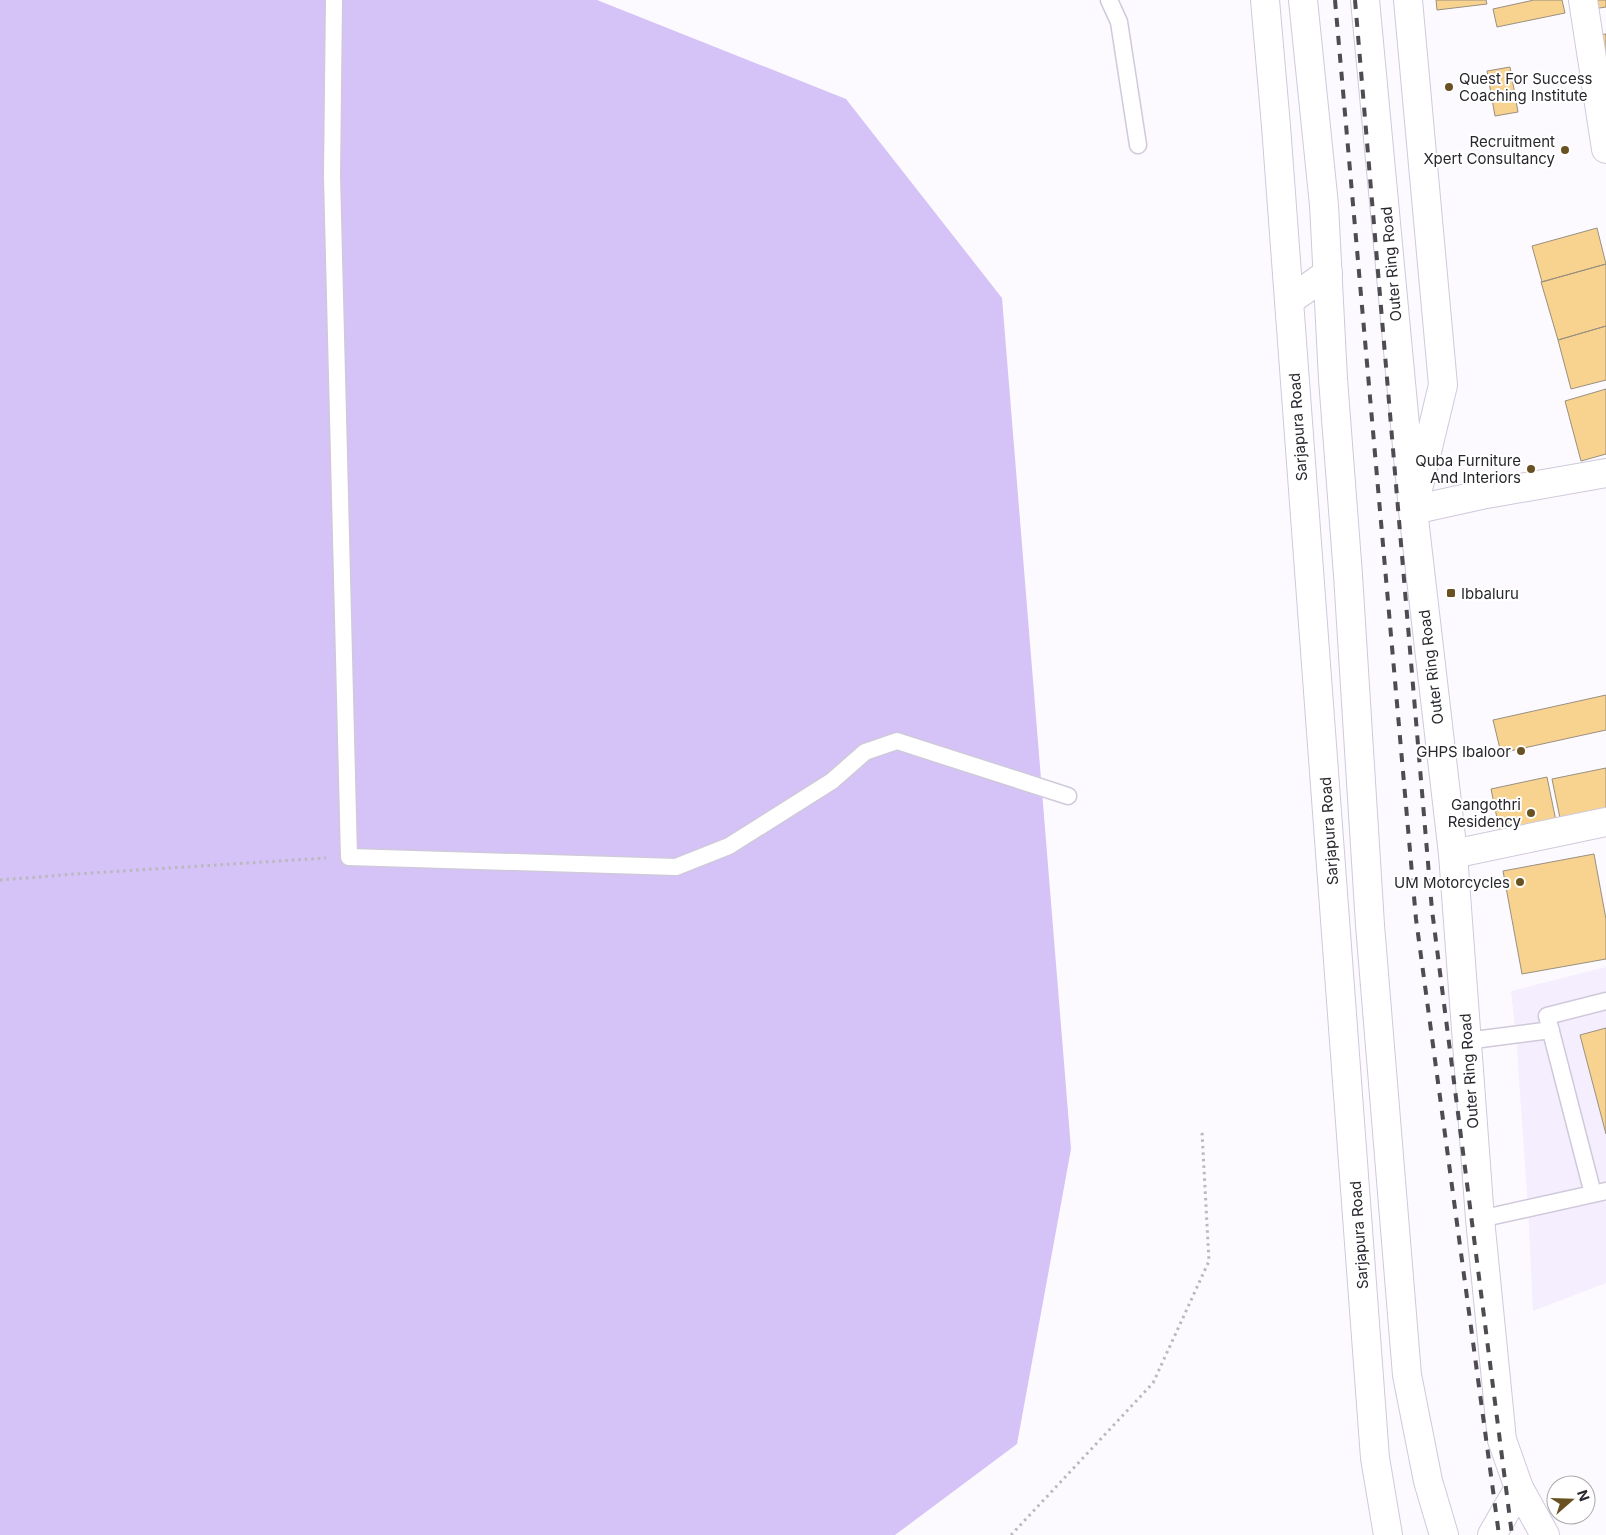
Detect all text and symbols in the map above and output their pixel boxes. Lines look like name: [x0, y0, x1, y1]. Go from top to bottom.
place label: Quest For Success Coaching Institute: [1459, 69, 1593, 105]
marker: Quest For Success Coaching Institute: [1443, 81, 1455, 93]
place label: Recruitment Xpert Consultancy: [1423, 132, 1556, 168]
marker: Recruitment Xpert Consultancy: [1559, 144, 1571, 156]
street label: Outer Ring Road: [1377, 206, 1405, 322]
street label: Sarjapura Road: [1285, 372, 1311, 482]
place label: Quba Furniture And Interiors: [1415, 451, 1521, 487]
marker: Quba Furniture And Interiors: [1525, 463, 1537, 475]
place label: Ibbaluru: [1461, 584, 1519, 603]
marker: Ibbaluru: [1445, 587, 1457, 599]
street label: Outer Ring Road: [1415, 609, 1447, 725]
place label: GHPS Ibaloor: [1416, 742, 1511, 761]
marker: GHPS Ibaloor: [1515, 745, 1527, 757]
street label: Sarjapura Road: [1316, 776, 1342, 886]
place label: Gangothri Residency: [1448, 795, 1522, 831]
marker: Gangothri Residency: [1525, 807, 1537, 819]
place label: UM Motorcycles: [1394, 873, 1510, 892]
marker: UM Motorcycles: [1514, 876, 1526, 888]
street label: Outer Ring Road: [1455, 1013, 1483, 1129]
street label: Sarjapura Road: [1346, 1180, 1372, 1290]
north arrow: [1546, 1475, 1596, 1525]
text: N: [1574, 1487, 1593, 1503]

